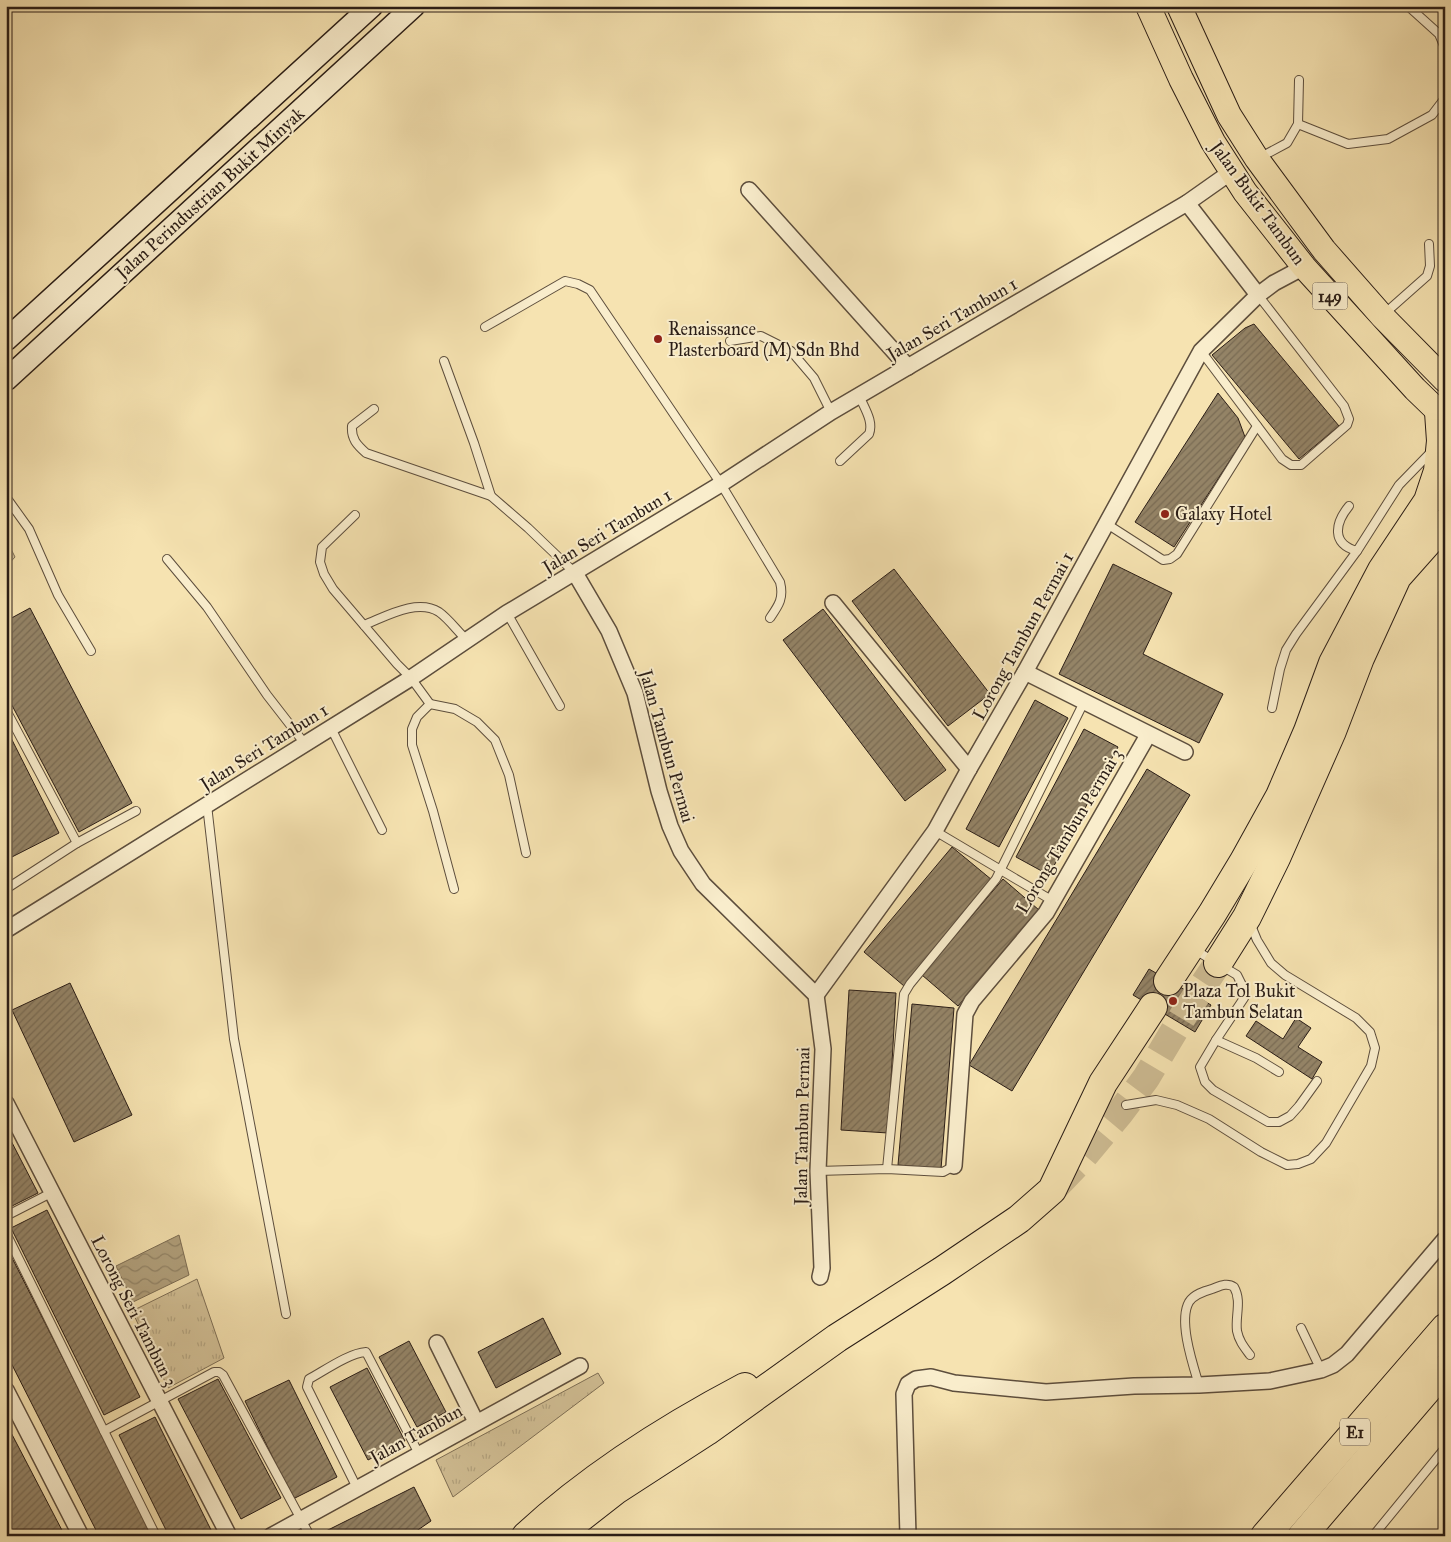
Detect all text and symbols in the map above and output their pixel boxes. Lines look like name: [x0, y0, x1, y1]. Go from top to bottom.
street label: Jalan Perindustrian Bukit Minyak: [110, 102, 310, 286]
street label: Jalan Bukit Tambun: [1204, 135, 1310, 270]
street label: Jalan Seri Tambun 1: [881, 273, 1022, 367]
road number: 149: [1312, 282, 1348, 310]
place label: Renaissance Plasterboard (M) Sdn Bhd: [668, 318, 859, 362]
marker: Renaissance Plasterboard (M) Sdn Bhd: [652, 333, 664, 345]
street label: Jalan Seri Tambun 1: [537, 484, 676, 580]
place label: Galaxy Hotel: [1175, 503, 1272, 525]
marker: Galaxy Hotel: [1159, 508, 1171, 520]
street label: Lorong Tambun Permai 1: [968, 548, 1079, 724]
street label: Jalan Tambun Permai: [633, 665, 699, 825]
street label: Jalan Seri Tambun 1: [194, 699, 333, 797]
street label: Lorong Tambun Permai 3: [1011, 744, 1128, 918]
place label: Plaza Tol Bukit Tambun Selatan: [1183, 980, 1303, 1023]
marker: Plaza Tol Bukit Tambun Selatan: [1167, 995, 1179, 1007]
street label: Jalan Tambun Permai: [790, 1047, 815, 1207]
street label: Lorong Seri Tambun 3: [85, 1232, 182, 1391]
street label: Jalan Tambun: [364, 1399, 467, 1470]
road number: E1: [1340, 1418, 1370, 1445]

